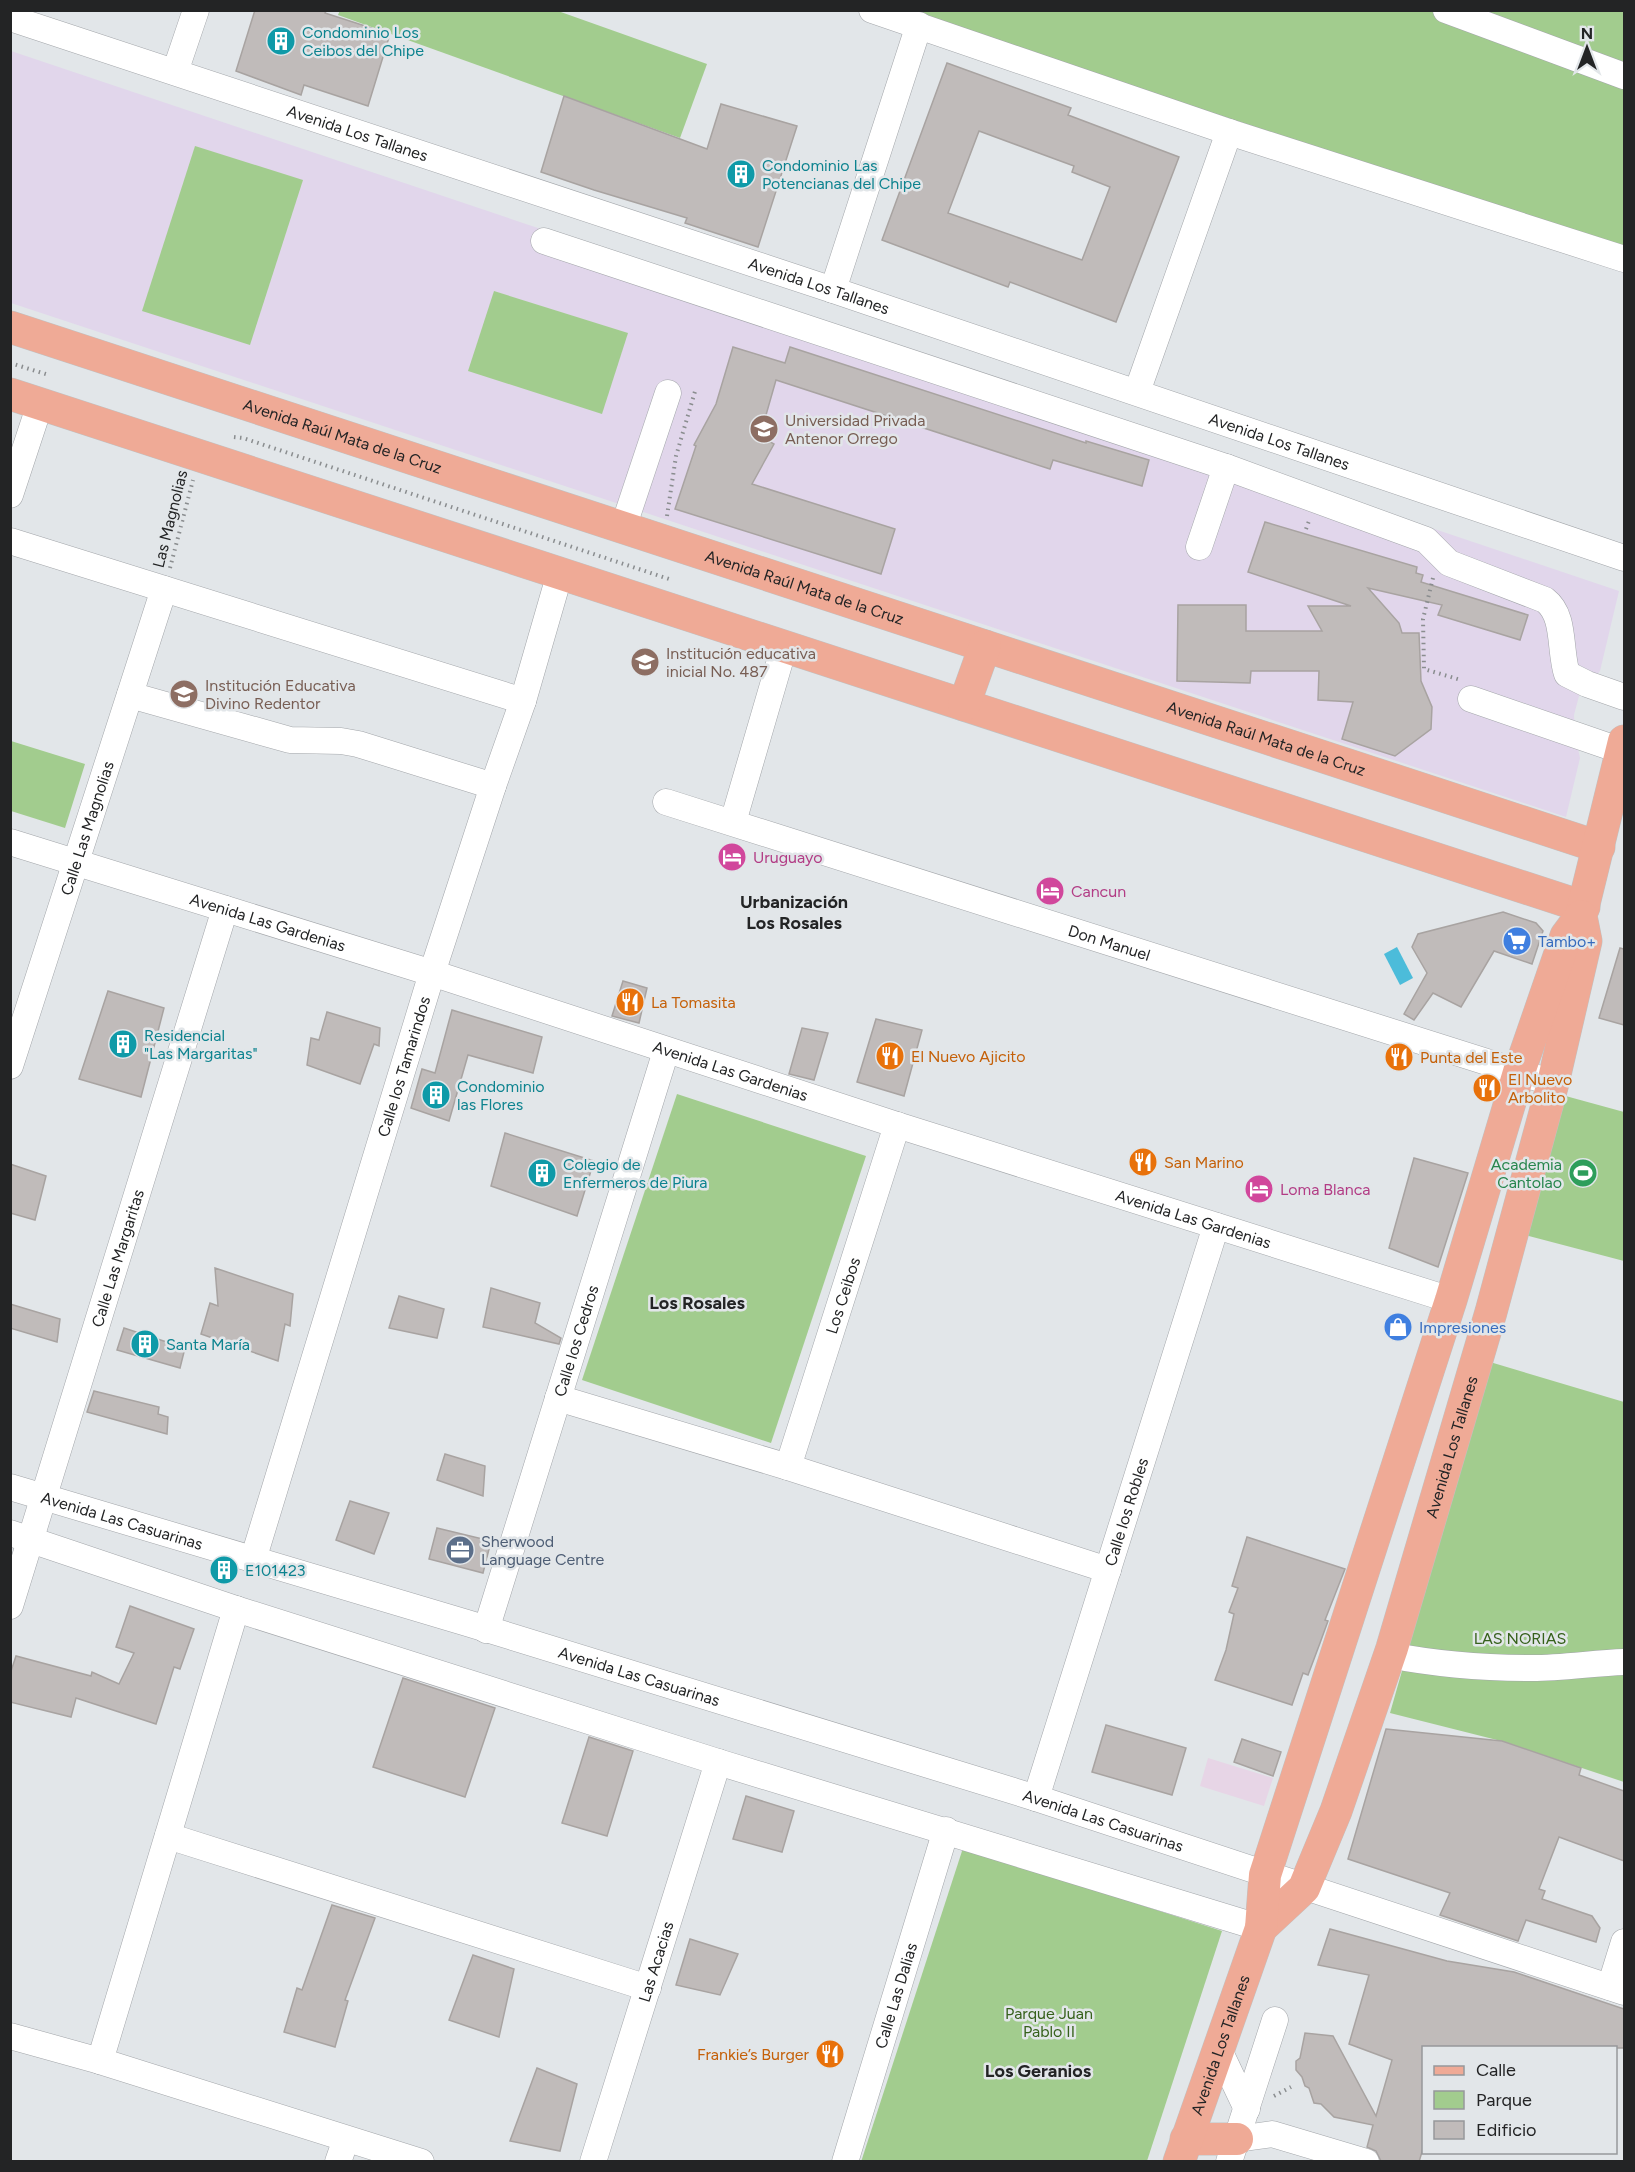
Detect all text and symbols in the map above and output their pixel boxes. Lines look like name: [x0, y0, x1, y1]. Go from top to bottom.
north arrow: [1557, 18, 1617, 78]
place label: Condominio Los Ceibos del Chipe: [302, 23, 424, 60]
text: N: [1581, 24, 1593, 43]
building icon: Condominio Los Ceibos del Chipe: [265, 25, 297, 57]
street label: Avenida Los Tallanes: [285, 101, 430, 165]
place label: Condominio Las Potencianas del Chipe: [762, 156, 921, 193]
building icon: Condominio Las Potencianas del Chipe: [725, 158, 757, 190]
street label: Avenida Los Tallanes: [746, 253, 892, 318]
street label: Avenida Raúl Mata de la Cruz: [241, 395, 444, 477]
street label: Avenida Los Tallanes: [1207, 409, 1352, 474]
place label: Universidad Privada Antenor Orrego: [785, 411, 925, 448]
school or university icon: Universidad Privada Antenor Orrego: [748, 413, 780, 445]
street label: Las Magnolias: [149, 468, 191, 570]
street label: Avenida Raúl Mata de la Cruz: [703, 546, 906, 628]
place label: Institución educativa inicial No. 487: [666, 644, 816, 681]
school or university icon: Institución educativa inicial No. 487: [629, 646, 661, 678]
place label: Institución Educativa Divino Redentor: [205, 676, 356, 713]
school or university icon: Institución Educativa Divino Redentor: [168, 678, 200, 710]
street label: Avenida Raúl Mata de la Cruz: [1165, 697, 1368, 780]
street label: Calle Las Magnolias: [56, 759, 117, 897]
hotel icon: Uruguayo: [716, 841, 748, 873]
place label: Uruguayo: [753, 848, 823, 867]
hotel icon: Cancun: [1034, 875, 1066, 907]
place label: Cancun: [1071, 882, 1126, 901]
street label: Avenida Las Gardenias: [188, 889, 348, 955]
district label: Urbanización Los Rosales: [740, 891, 848, 934]
street label: Don Manuel: [1066, 921, 1153, 964]
supermarket icon: Tambo+: [1501, 925, 1533, 957]
place label: Tambo+: [1538, 932, 1596, 951]
restaurant icon: La Tomasita: [614, 986, 646, 1018]
place label: La Tomasita: [651, 993, 736, 1012]
street label: Calle los Tamarindos: [373, 994, 434, 1139]
place label: Residencial "Las Margaritas": [144, 1026, 258, 1063]
building icon: Residencial "Las Margaritas": [107, 1028, 139, 1060]
street label: Avenida Las Gardenias: [651, 1036, 810, 1105]
restaurant icon: El Nuevo Ajicito: [874, 1040, 906, 1072]
restaurant icon: Punta del Este: [1383, 1041, 1415, 1073]
place label: El Nuevo Ajicito: [911, 1047, 1026, 1066]
place label: Punta del Este: [1420, 1048, 1523, 1067]
place label: El Nuevo Arbolito: [1508, 1070, 1572, 1107]
restaurant icon: El Nuevo Arbolito: [1471, 1072, 1503, 1104]
place label: Condominio las Flores: [457, 1077, 545, 1114]
building icon: Condominio las Flores: [420, 1079, 452, 1111]
restaurant icon: San Marino: [1127, 1146, 1159, 1178]
place label: San Marino: [1164, 1153, 1244, 1172]
place label: Colegio de Enfermeros de Piura: [563, 1155, 707, 1192]
place label: Academia Cantolao: [1491, 1155, 1562, 1192]
building icon: Colegio de Enfermeros de Piura: [526, 1157, 558, 1189]
sports icon: Academia Cantolao: [1567, 1157, 1599, 1189]
hotel icon: Loma Blanca: [1243, 1173, 1275, 1205]
place label: Loma Blanca: [1280, 1180, 1371, 1199]
street label: Avenida Las Gardenias: [1113, 1185, 1274, 1252]
street label: Calle Las Margaritas: [87, 1187, 147, 1329]
street label: Los Ceibos: [822, 1255, 864, 1336]
street label: Calle los Cedros: [550, 1283, 602, 1399]
district label: Los Rosales: [649, 1292, 745, 1314]
shop icon: Impresiones: [1382, 1311, 1414, 1343]
place label: Impresiones: [1419, 1318, 1506, 1337]
building icon: Santa María: [129, 1328, 161, 1360]
place label: Santa María: [166, 1335, 250, 1354]
street label: Avenida Los Tallanes: [1421, 1374, 1481, 1520]
street label: Calle los Robles: [1100, 1455, 1152, 1568]
street label: Avenida Las Casuarinas: [39, 1487, 205, 1553]
place label: Sherwood Language Centre: [481, 1532, 605, 1569]
office icon: Sherwood Language Centre: [444, 1534, 476, 1566]
building icon: E101423: [208, 1554, 240, 1586]
place label: E101423: [245, 1561, 306, 1580]
park label: LAS NORIAS: [1474, 1629, 1567, 1648]
street label: Avenida Las Casuarinas: [556, 1642, 722, 1710]
street label: Avenida Las Casuarinas: [1021, 1785, 1186, 1855]
street label: Las Acacias: [634, 1919, 677, 2004]
street label: Calle Las Dalias: [871, 1940, 921, 2051]
street label: Avenida Los Tallanes: [1187, 1972, 1253, 2118]
park label: Parque Juan Pablo II: [1005, 2004, 1093, 2041]
restaurant icon: Frankie’s Burger: [814, 2038, 846, 2070]
place label: Frankie’s Burger: [697, 2045, 810, 2064]
legend: [1422, 2046, 1617, 2154]
text: Calle: [1476, 2059, 1516, 2081]
district label: Los Geranios: [985, 2060, 1092, 2082]
text: Parque: [1476, 2089, 1532, 2111]
text: Edificio: [1476, 2119, 1537, 2141]

